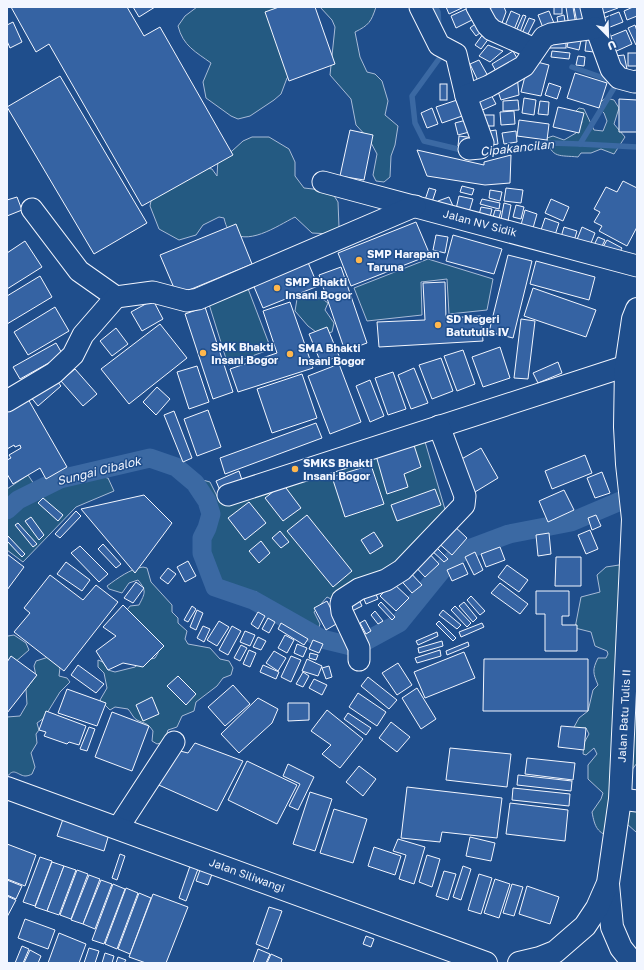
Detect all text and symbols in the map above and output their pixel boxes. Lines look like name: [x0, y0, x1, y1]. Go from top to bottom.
north arrow: [588, 16, 628, 56]
text: U: [606, 38, 618, 53]
water label: Cipakancilan: [479, 136, 555, 159]
street label: Jalan NV Sidik: [442, 206, 519, 239]
place label: SMP Harapan Taruna: [367, 247, 440, 273]
marker: SMP Harapan Taruna: [354, 255, 364, 265]
place label: SMP Bhakti Insani Bogor: [285, 275, 353, 301]
marker: SMP Bhakti Insani Bogor: [272, 283, 282, 293]
place label: SD Negeri Batutulis IV: [446, 312, 509, 338]
marker: SD Negeri Batutulis IV: [433, 320, 443, 330]
place label: SMK Bhakti Insani Bogor: [211, 340, 279, 366]
place label: SMA Bhakti Insani Bogor: [298, 341, 366, 367]
marker: SMK Bhakti Insani Bogor: [198, 348, 208, 358]
marker: SMA Bhakti Insani Bogor: [285, 349, 295, 359]
water label: Sungai Cibalok: [55, 453, 144, 488]
place label: SMKS Bhakti Insani Bogor: [303, 456, 373, 482]
marker: SMKS Bhakti Insani Bogor: [290, 464, 300, 474]
street label: Jalan Batu Tulis II: [615, 669, 632, 763]
street label: Jalan Siliwangi: [208, 855, 287, 894]

